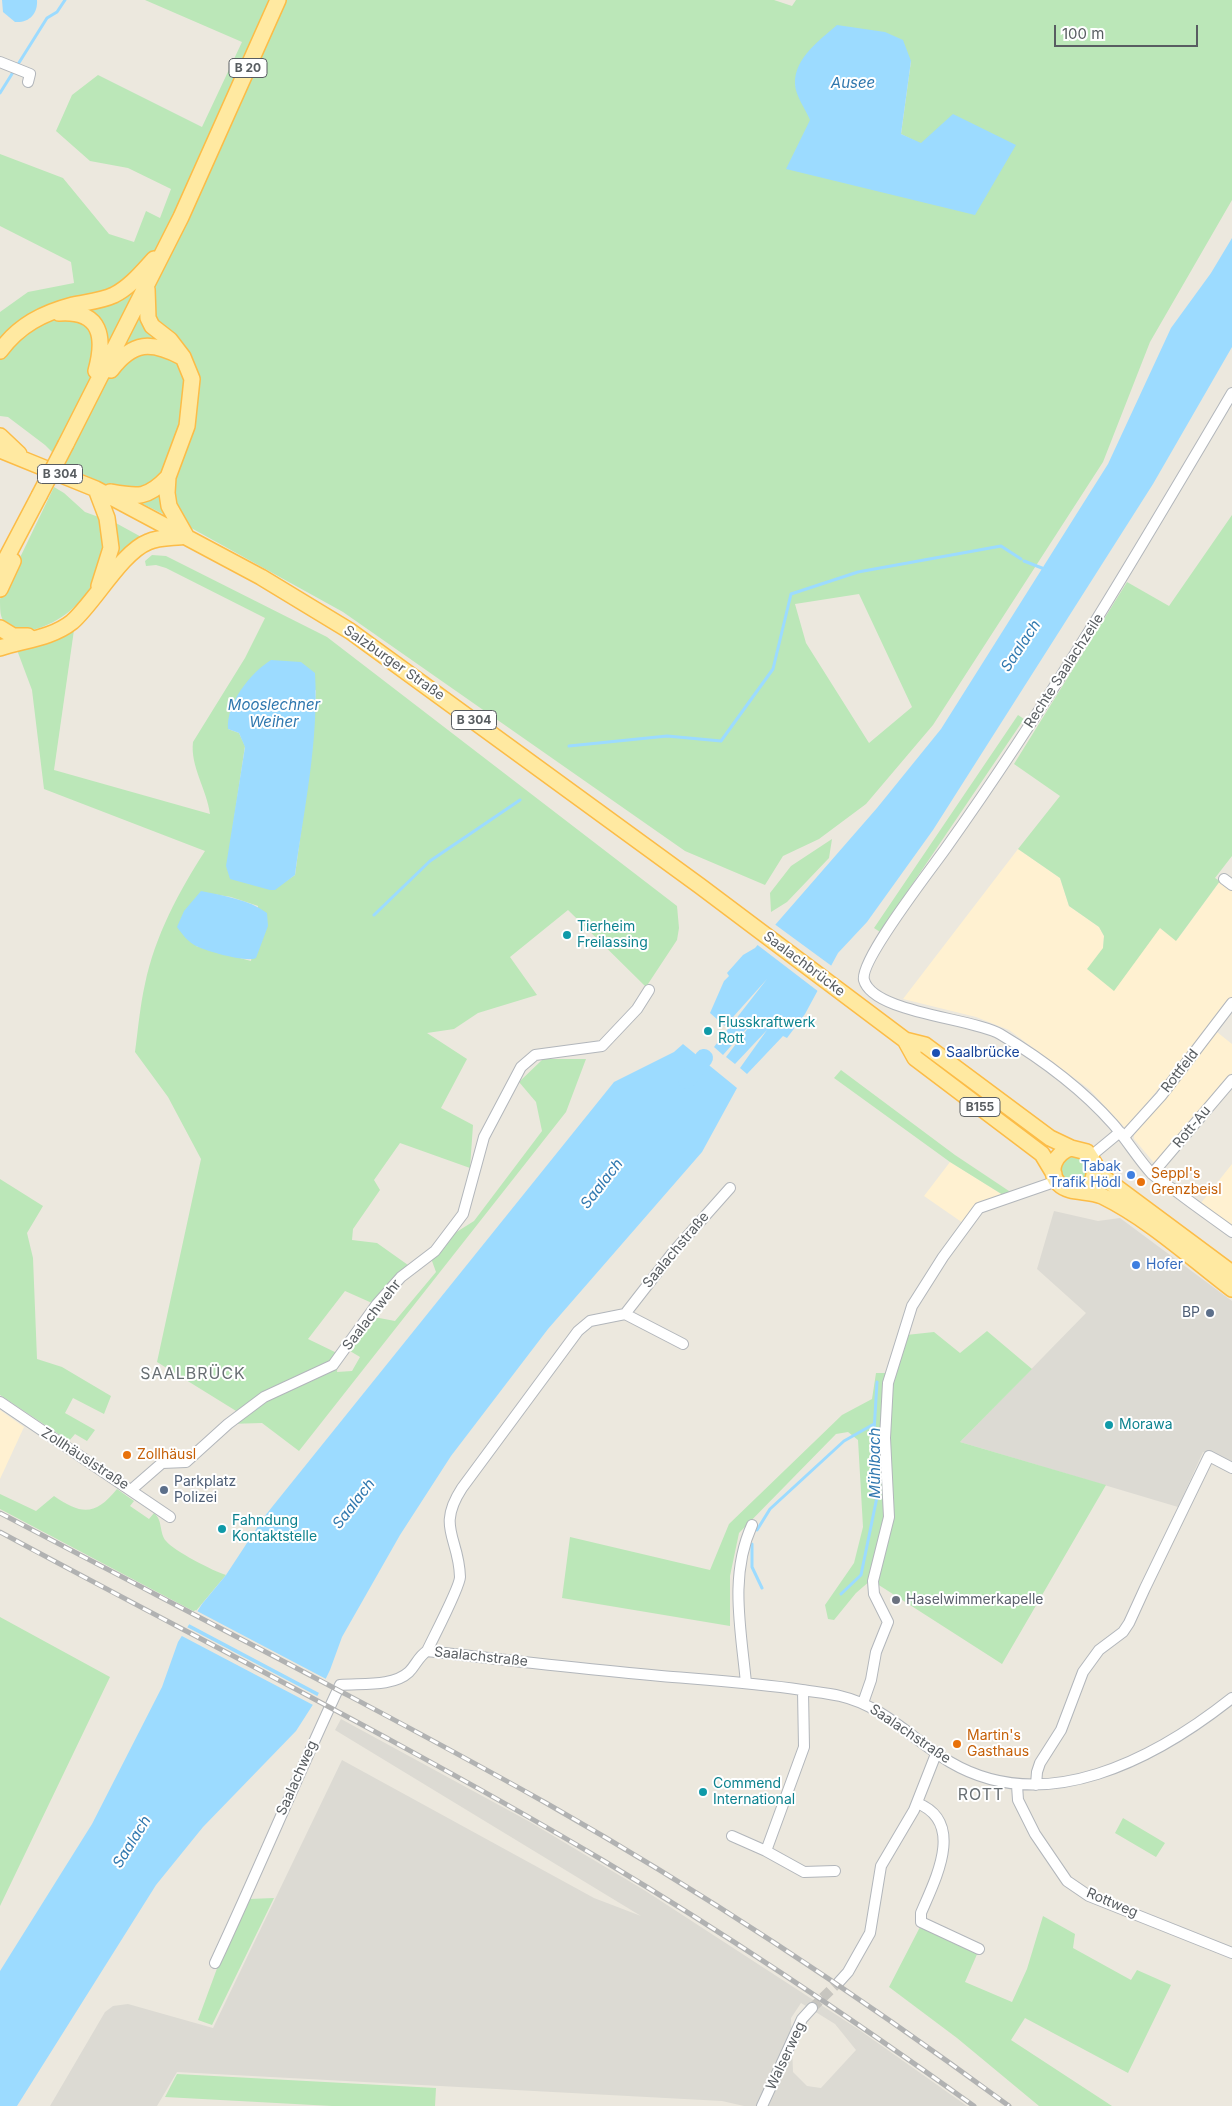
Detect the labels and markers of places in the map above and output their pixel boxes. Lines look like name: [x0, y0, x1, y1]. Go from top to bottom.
place label: Tierheim Freilassing: [577, 919, 648, 952]
marker: Tierheim Freilassing: [561, 929, 573, 941]
place label: Flusskraftwerk Rott: [718, 1015, 816, 1048]
marker: Flusskraftwerk Rott: [702, 1025, 714, 1037]
place label: Saalbrücke: [946, 1045, 1020, 1061]
marker: Saalbrücke: [930, 1047, 942, 1059]
place label: Tabak Trafik Hödl: [1049, 1159, 1121, 1192]
place label: Seppl's Grenzbeisl: [1151, 1166, 1222, 1198]
marker: Tabak Trafik Hödl: [1125, 1169, 1137, 1181]
marker: Seppl's Grenzbeisl: [1135, 1176, 1147, 1188]
place label: Hofer: [1146, 1257, 1183, 1273]
marker: Hofer: [1130, 1259, 1142, 1271]
place label: BP: [1182, 1305, 1200, 1321]
marker: BP: [1204, 1307, 1216, 1319]
place label: Morawa: [1119, 1417, 1172, 1433]
marker: Morawa: [1103, 1419, 1115, 1431]
place label: Zollhäusl: [137, 1447, 196, 1463]
marker: Zollhäusl: [121, 1449, 133, 1461]
place label: Parkplatz Polizei: [174, 1474, 236, 1506]
marker: Parkplatz Polizei: [158, 1484, 170, 1496]
place label: Fahndung Kontaktstelle: [232, 1513, 317, 1545]
marker: Fahndung Kontaktstelle: [216, 1523, 228, 1535]
place label: Haselwimmerkapelle: [906, 1592, 1043, 1608]
marker: Haselwimmerkapelle: [890, 1594, 902, 1606]
place label: Martin's Gasthaus: [967, 1728, 1029, 1760]
marker: Martin's Gasthaus: [951, 1738, 963, 1750]
place label: Commend International: [713, 1776, 795, 1808]
marker: Commend International: [697, 1786, 709, 1798]

